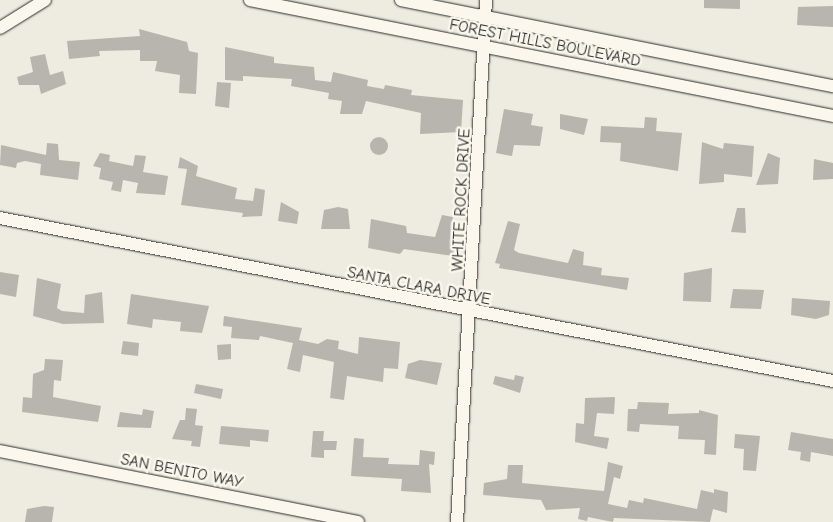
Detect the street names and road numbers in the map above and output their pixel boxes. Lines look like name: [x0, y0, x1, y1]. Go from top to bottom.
street label: FOREST HILLS BOULEVARD: [448, 15, 642, 71]
street label: WHITE ROCK DRIVE: [448, 128, 474, 272]
street label: SANTA CLARA DRIVE: [346, 263, 492, 309]
street label: SAN BENITO WAY: [119, 450, 245, 492]

